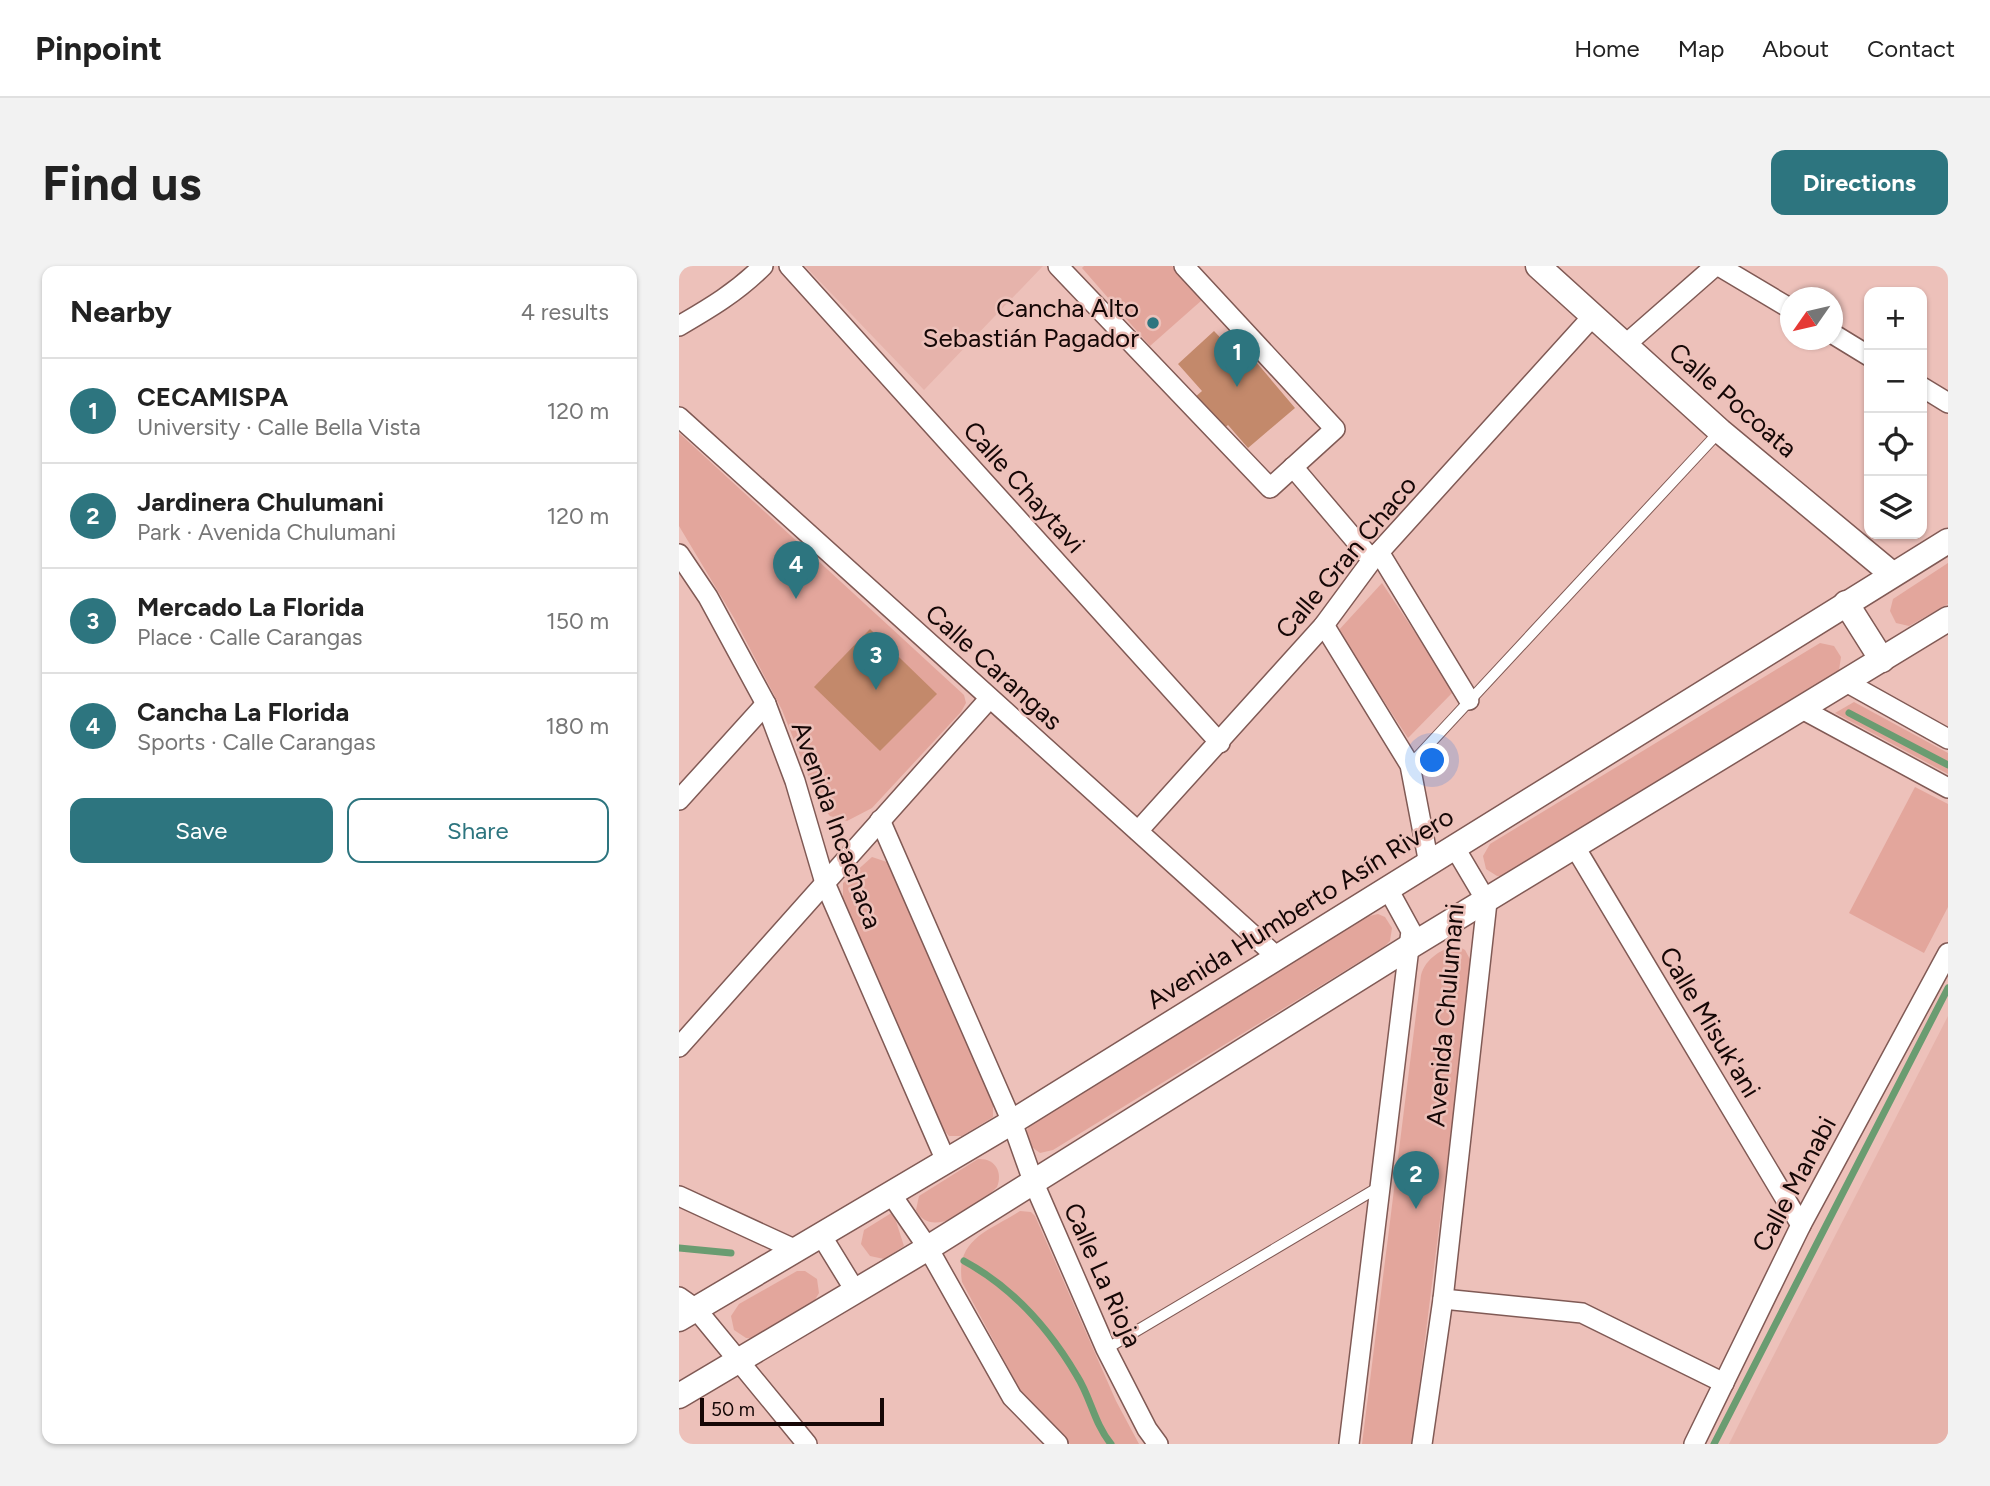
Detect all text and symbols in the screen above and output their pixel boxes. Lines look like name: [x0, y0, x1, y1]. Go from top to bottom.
text: Pinpoint: [35, 29, 162, 68]
text: Home: [1574, 34, 1640, 63]
text: Map: [1678, 34, 1724, 63]
text: About: [1762, 34, 1829, 63]
text: Contact: [1867, 34, 1955, 63]
button: Directions: [1771, 150, 1948, 215]
text: Find us: [42, 153, 201, 212]
north arrow: [1780, 287, 1843, 350]
map controls: [1864, 287, 1927, 539]
button: +: [1864, 287, 1927, 350]
place label: Cancha Alto Sebastián Pagador: [923, 292, 1139, 354]
text: Nearby: [70, 293, 172, 330]
text: 4 results: [521, 298, 609, 326]
marker: Cancha Alto Sebastián Pagador: [1145, 315, 1161, 331]
pin: 1: [1214, 329, 1260, 387]
street label: Calle Pocoata: [1662, 336, 1804, 464]
button: −: [1864, 350, 1927, 413]
text: CECAMISPA: [137, 381, 288, 413]
text: 1: [88, 397, 98, 425]
text: 120 m: [547, 397, 609, 425]
text: University · Calle Bella Vista: [137, 413, 421, 441]
button: locate: [1864, 413, 1927, 476]
street label: Calle Chaytavi: [956, 414, 1092, 560]
street label: Calle Gran Chaco: [1269, 469, 1423, 645]
button: layers: [1864, 476, 1927, 539]
text: Jardinera Chulumani: [137, 486, 384, 518]
text: 2: [86, 502, 100, 530]
text: 120 m: [547, 502, 609, 530]
text: Park · Avenida Chulumani: [137, 518, 396, 546]
pin: 4: [773, 541, 819, 599]
text: Mercado La Florida: [137, 591, 364, 623]
street label: Calle Carangas: [919, 597, 1069, 737]
text: 3: [87, 607, 99, 635]
text: 150 m: [546, 607, 609, 635]
text: Place · Calle Carangas: [137, 623, 363, 651]
pin: 3: [853, 632, 899, 690]
text: Cancha La Florida: [137, 696, 349, 728]
text: 4: [86, 712, 100, 740]
text: 180 m: [545, 712, 609, 740]
street label: Avenida Incachaca: [785, 717, 889, 933]
text: Sports · Calle Carangas: [137, 728, 376, 756]
your location: [1415, 743, 1449, 777]
button: Save: [70, 798, 333, 863]
button: Share: [347, 798, 609, 863]
street label: Avenida Humberto Asín Rivero: [1141, 800, 1459, 1016]
street label: Avenida Chulumani: [1419, 902, 1471, 1128]
street label: Calle Misuk'ani: [1652, 941, 1768, 1103]
street label: Calle Manabi: [1745, 1111, 1843, 1257]
pin: 2: [1393, 1151, 1439, 1209]
street label: Calle La Rioja: [1057, 1198, 1149, 1352]
scale bar: [700, 1395, 884, 1427]
text: 50 m: [711, 1398, 755, 1421]

